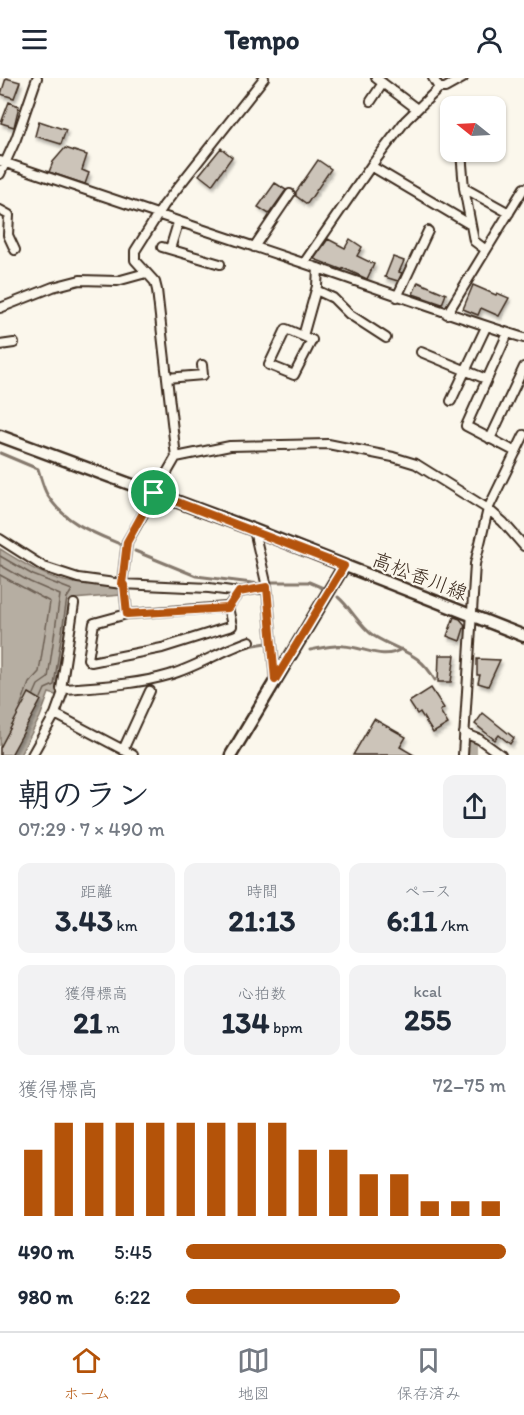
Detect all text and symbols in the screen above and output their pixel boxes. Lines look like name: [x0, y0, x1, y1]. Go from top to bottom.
icon: menu: [18, 23, 51, 56]
text: Tempo: [224, 23, 300, 56]
icon: person: [473, 23, 506, 56]
north arrow: [440, 96, 506, 162]
map controls: [440, 96, 506, 162]
pin: [128, 467, 179, 518]
icon: arrive: [137, 476, 170, 509]
street label: 高松香川線: [369, 547, 471, 605]
text: 朝のラン: [18, 775, 150, 814]
button: share: [443, 775, 506, 838]
text: 07:29 · 7 × 490 m: [18, 817, 165, 841]
text: 距離: [80, 882, 112, 901]
text: 時間: [246, 882, 278, 901]
text: ペース: [404, 882, 451, 901]
text: 3.43: [55, 902, 113, 939]
text: 21:13: [228, 902, 296, 939]
text: 6:11: [386, 902, 437, 939]
text: km: [113, 916, 138, 935]
text: /km: [437, 916, 469, 935]
text: kcal: [413, 982, 442, 1001]
text: 獲得標高: [64, 984, 128, 1003]
text: 心拍数: [238, 984, 286, 1003]
text: 255: [404, 1001, 451, 1038]
text: 21: [73, 1004, 103, 1041]
text: 134: [221, 1004, 270, 1041]
text: m: [103, 1018, 120, 1037]
text: bpm: [270, 1018, 303, 1037]
text: 72–75 m: [433, 1073, 506, 1097]
text: 獲得標高: [18, 1077, 98, 1101]
text: 490 m: [18, 1240, 74, 1264]
text: 5:45: [114, 1240, 152, 1264]
text: 980 m: [18, 1285, 73, 1309]
text: 6:22: [114, 1285, 151, 1309]
tab: ホーム: [63, 1344, 111, 1404]
tab: 地図: [237, 1344, 270, 1404]
tab: 保存済み: [397, 1344, 461, 1404]

